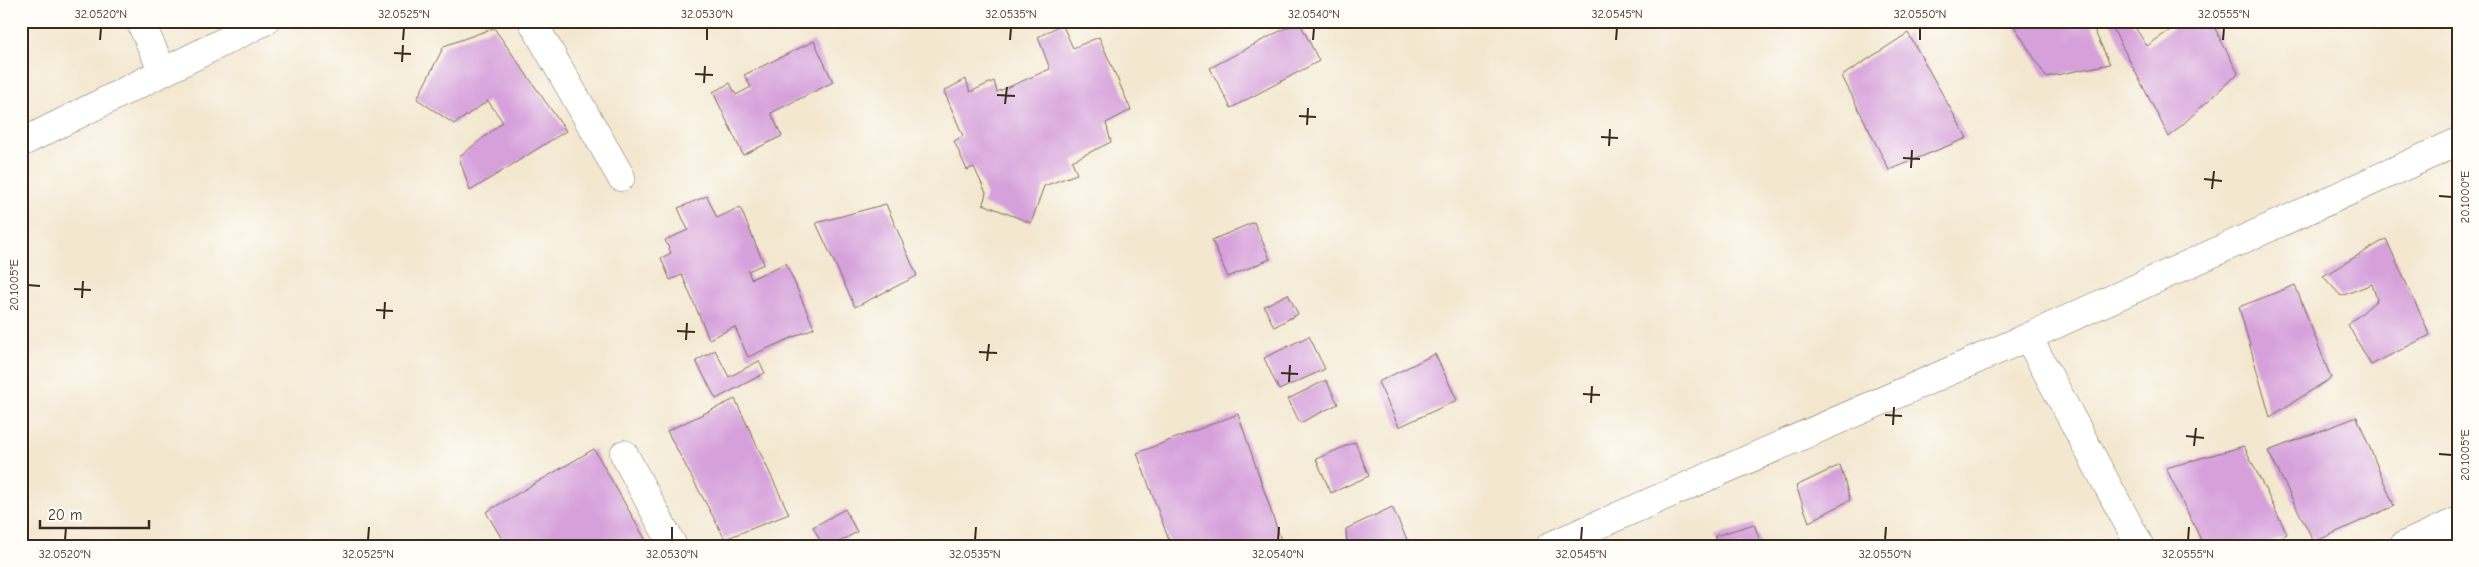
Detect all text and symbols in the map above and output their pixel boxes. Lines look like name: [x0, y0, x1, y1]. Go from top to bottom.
text: 32.0520°N: [75, 7, 127, 21]
text: 32.0525°N: [378, 7, 430, 21]
text: 32.0530°N: [681, 7, 733, 21]
text: 32.0535°N: [985, 7, 1037, 21]
text: 32.0540°N: [1288, 7, 1340, 21]
text: 32.0545°N: [1591, 7, 1643, 21]
text: 32.0550°N: [1894, 7, 1946, 21]
text: 32.0555°N: [2198, 7, 2250, 21]
text: 20.1000°E: [2458, 171, 2472, 223]
text: 20.1005°E: [7, 259, 21, 311]
text: 20.1005°E: [2458, 429, 2472, 481]
scale bar: [40, 497, 149, 529]
text: 20 m: [48, 506, 82, 524]
text: 32.0520°N: [39, 547, 91, 561]
text: 32.0525°N: [342, 547, 394, 561]
text: 32.0530°N: [646, 547, 698, 561]
text: 32.0535°N: [949, 547, 1001, 561]
text: 32.0540°N: [1252, 547, 1304, 561]
text: 32.0545°N: [1555, 547, 1607, 561]
text: 32.0550°N: [1859, 547, 1911, 561]
text: 32.0555°N: [2162, 547, 2214, 561]

